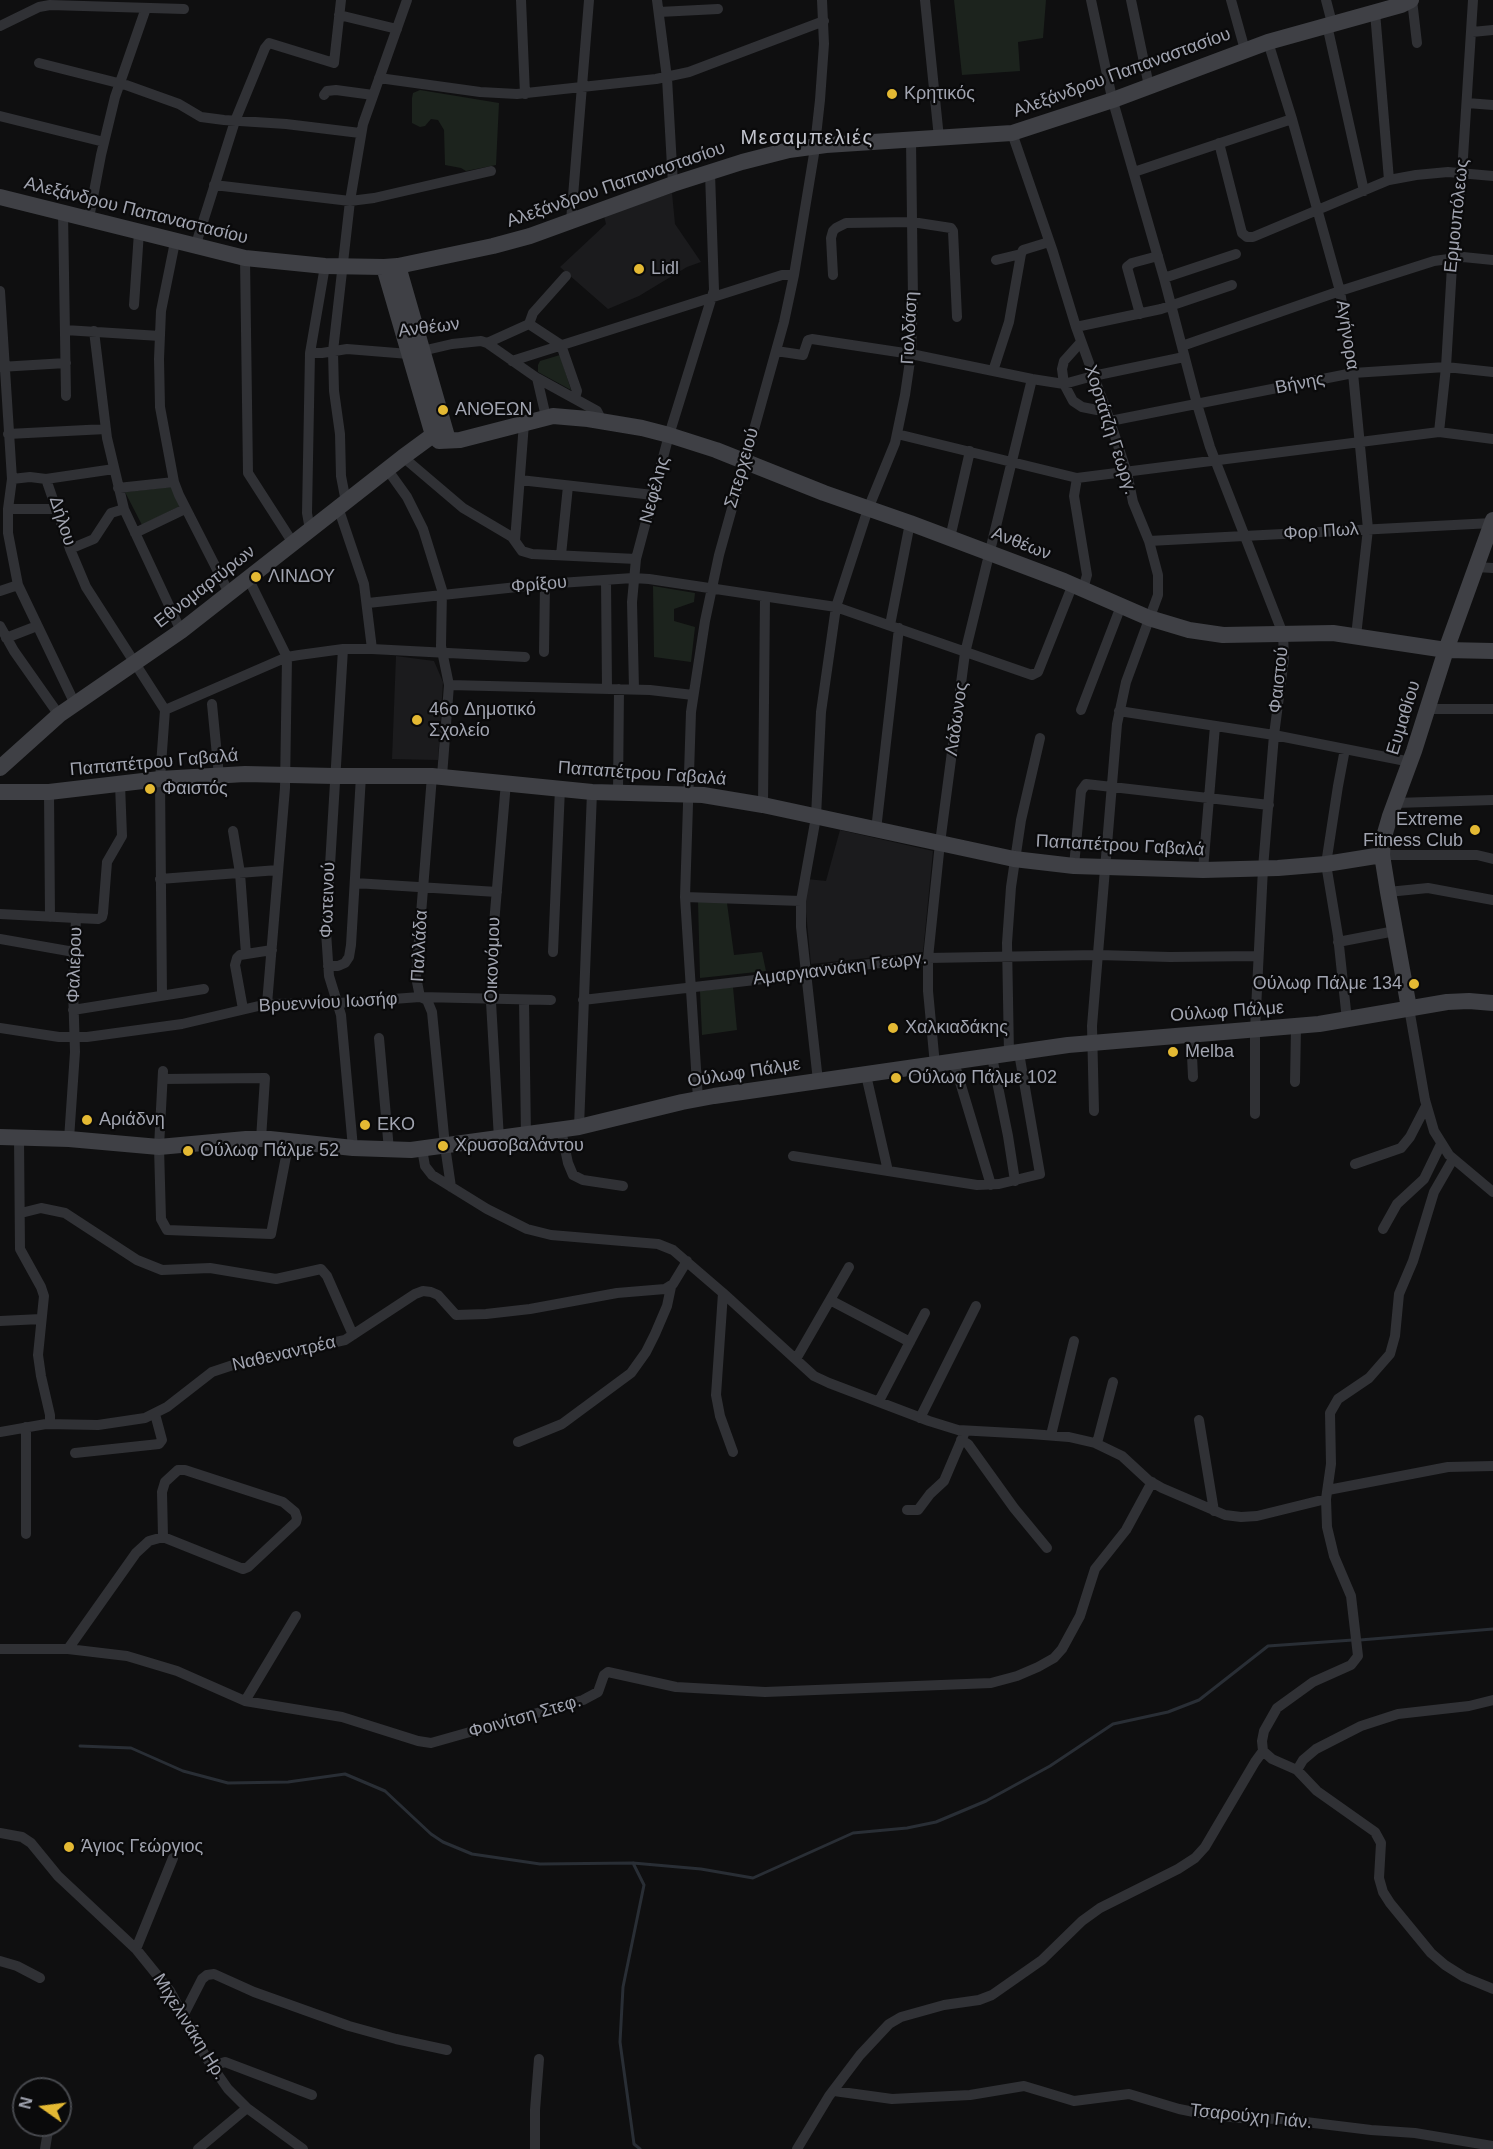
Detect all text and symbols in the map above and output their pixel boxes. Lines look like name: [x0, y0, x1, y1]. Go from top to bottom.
street label: Αλεξάνδρου Παπαναστασίου: [1010, 24, 1234, 122]
place label: Κρητικός: [904, 83, 975, 105]
marker: Κρητικός: [885, 87, 899, 101]
district label: Μεσαμπελιές: [740, 126, 874, 150]
street label: Αλεξάνδρου Παπαναστασίου: [504, 137, 728, 233]
street label: Ερμουπόλεως: [1440, 158, 1474, 274]
street label: Αλεξάνδρου Παπαναστασίου: [22, 173, 250, 249]
place label: Lidl: [651, 258, 679, 280]
marker: Lidl: [632, 262, 646, 276]
street label: Γιολδάση: [897, 291, 923, 365]
street label: Αγήνορα: [1331, 299, 1363, 371]
street label: Ανθέων: [397, 314, 461, 342]
street label: Χορτάτζη Γεωργ.: [1079, 362, 1141, 498]
street label: Βήνης: [1274, 369, 1326, 399]
place label: ΑΝΘΕΩΝ: [455, 399, 532, 421]
marker: ΑΝΘΕΩΝ: [436, 403, 450, 417]
street label: Σπερχειού: [720, 425, 764, 511]
street label: Νεφέλης: [636, 454, 674, 526]
street label: Δήλου: [44, 494, 80, 548]
street label: Φορ Πωλ: [1283, 519, 1359, 545]
street label: Ανθέων: [988, 523, 1054, 565]
street label: Εθνομαρτύρων: [150, 541, 260, 633]
place label: ΛΙΝΔΟΥ: [268, 566, 335, 588]
marker: ΛΙΝΔΟΥ: [249, 570, 263, 584]
street label: Φρίξου: [510, 572, 568, 598]
street label: Φαιστού: [1265, 646, 1293, 714]
street label: Ευμαθίου: [1382, 678, 1426, 758]
street label: Λάδωνος: [941, 681, 973, 757]
place label: 46ο Δημοτικό Σχολείο: [429, 699, 536, 742]
marker: 46ο Δημοτικό Σχολείο: [410, 713, 424, 727]
street label: Παπαπέτρου Γαβαλά: [69, 745, 239, 781]
street label: Παπαπέτρου Γαβαλά: [557, 757, 727, 791]
place label: Φαιστός: [162, 778, 228, 800]
marker: Φαιστός: [143, 782, 157, 796]
place label: Extreme Fitness Club: [1363, 809, 1463, 852]
marker: Extreme Fitness Club: [1468, 823, 1482, 837]
street label: Παπαπέτρου Γαβαλά: [1035, 831, 1205, 861]
street label: Φωτεινού: [316, 862, 340, 938]
street label: Παλλάδα: [407, 910, 433, 982]
street label: Οικονόμου: [481, 917, 505, 1003]
street label: Φαλιέρου: [63, 927, 87, 1003]
street label: Αμαργιαννάκη Γεωργ.: [752, 948, 928, 990]
place label: Ούλωφ Πάλμε 134: [1253, 973, 1402, 995]
marker: Ούλωφ Πάλμε 134: [1407, 977, 1421, 991]
street label: Βρυεννίου Ιωσήφ: [258, 989, 398, 1017]
street label: Ούλωφ Πάλμε: [1169, 997, 1285, 1027]
place label: Χαλκιαδάκης: [905, 1017, 1008, 1039]
marker: Χαλκιαδάκης: [886, 1021, 900, 1035]
place label: Melba: [1185, 1041, 1234, 1063]
marker: Melba: [1166, 1045, 1180, 1059]
street label: Ούλωφ Πάλμε: [686, 1053, 802, 1093]
place label: Ούλωφ Πάλμε 102: [908, 1067, 1057, 1089]
marker: Ούλωφ Πάλμε 102: [889, 1071, 903, 1085]
place label: Αριάδνη: [99, 1109, 165, 1131]
marker: Αριάδνη: [80, 1113, 94, 1127]
place label: EKO: [377, 1114, 415, 1136]
marker: EKO: [358, 1118, 372, 1132]
place label: Χρυσοβαλάντου: [455, 1135, 584, 1157]
marker: Χρυσοβαλάντου: [436, 1139, 450, 1153]
place label: Ούλωφ Πάλμε 52: [200, 1140, 339, 1162]
marker: Ούλωφ Πάλμε 52: [181, 1144, 195, 1158]
street label: Ναθεναντρέα: [230, 1332, 338, 1376]
street label: Φοινίτση Στεφ.: [466, 1691, 584, 1743]
place label: Άγιος Γεώργιος: [81, 1836, 203, 1858]
marker: Άγιος Γεώργιος: [62, 1840, 76, 1854]
street label: Μιχελινάκη Ηρ.: [148, 1970, 230, 2084]
north arrow: [12, 2077, 72, 2137]
text: N: [16, 2095, 36, 2111]
street label: Τσαρούχη Γιάν.: [1189, 2100, 1313, 2134]

